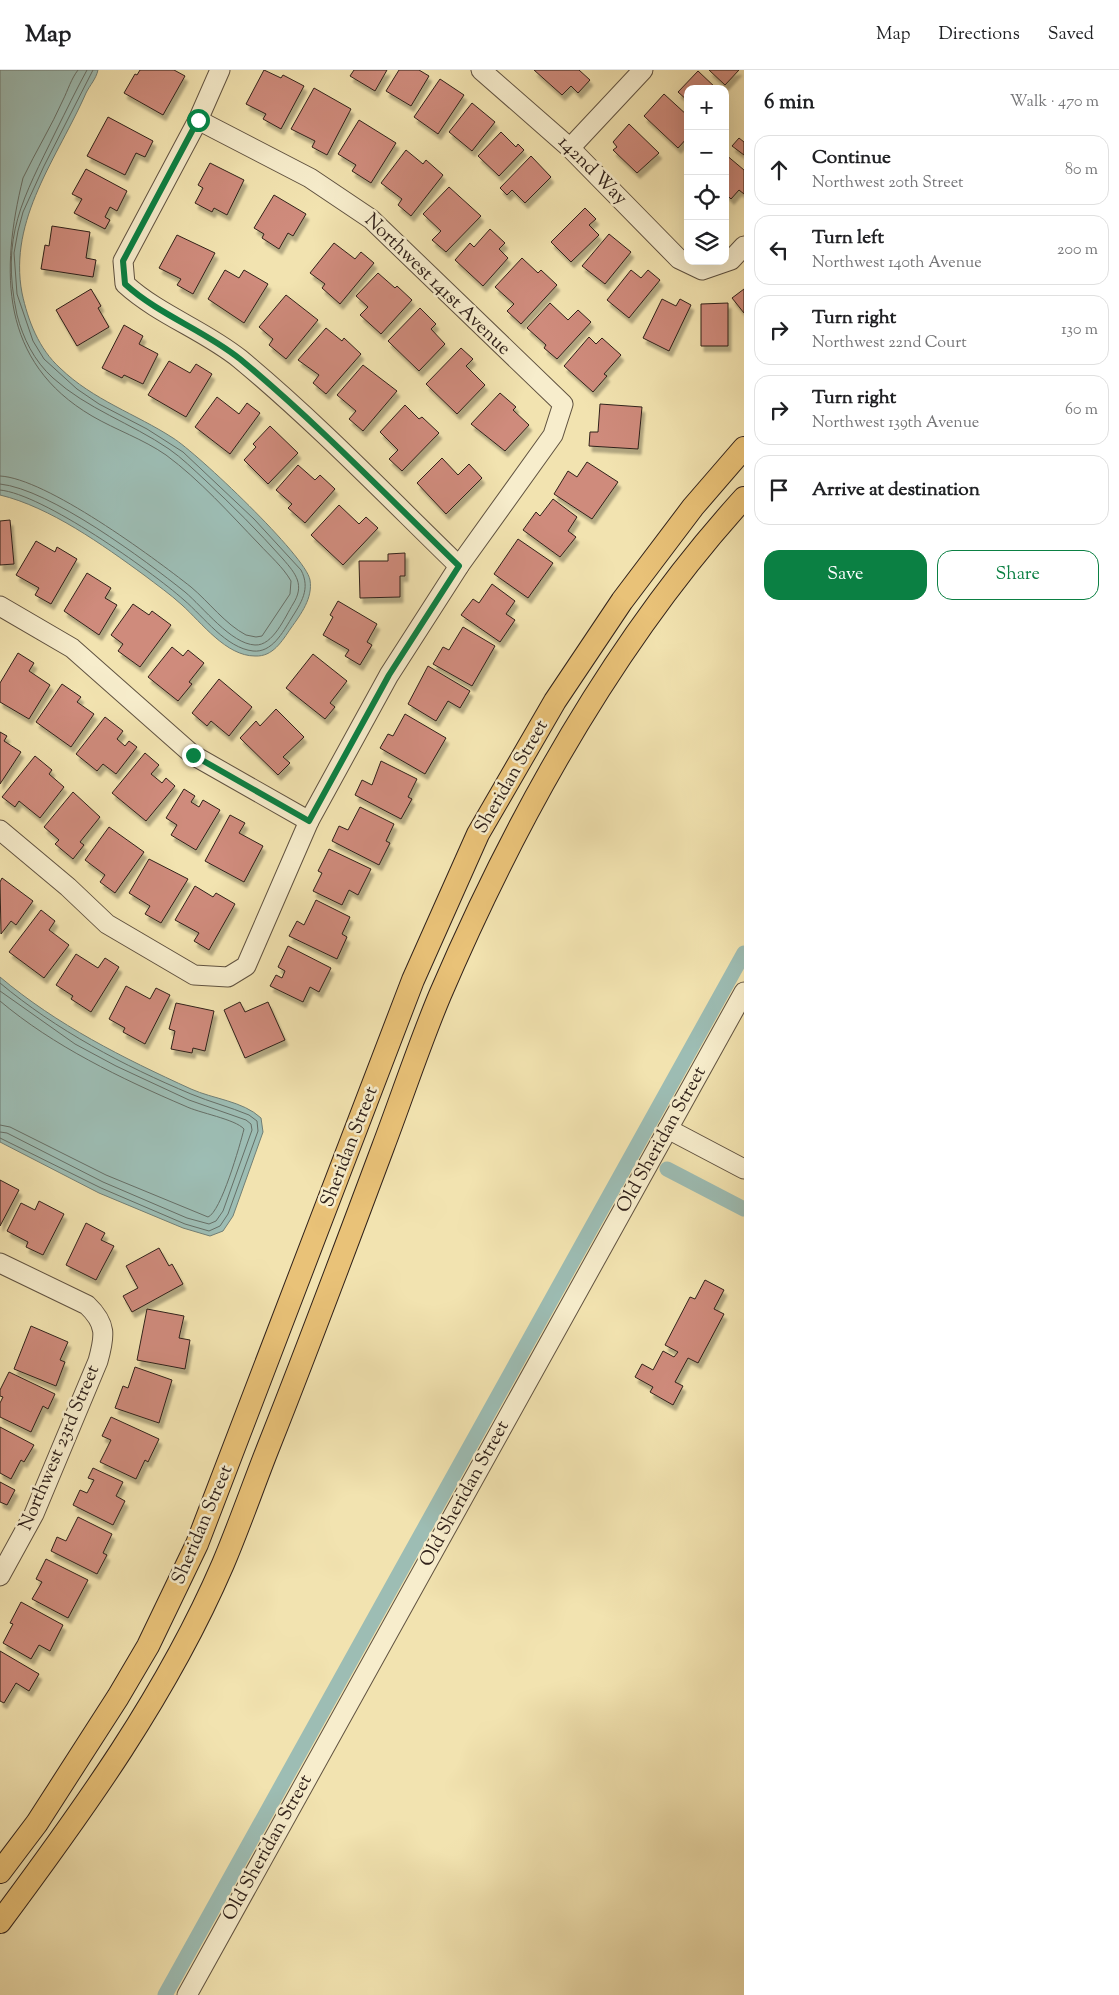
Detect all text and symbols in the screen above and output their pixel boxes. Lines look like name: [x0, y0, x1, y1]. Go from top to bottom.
text: Map: [25, 18, 71, 52]
text: Map: [876, 22, 911, 48]
text: Directions: [939, 22, 1020, 48]
text: Saved: [1048, 22, 1094, 48]
map controls: [684, 85, 729, 265]
button: +: [684, 85, 729, 130]
text: 6 min: [764, 88, 815, 118]
text: Walk · 470 m: [1010, 91, 1099, 114]
route start: [187, 109, 210, 132]
street label: 142nd Way: [551, 130, 633, 212]
button: −: [684, 130, 729, 175]
text: Continue: [812, 145, 891, 172]
icon: ahead: [765, 156, 793, 184]
text: 80 m: [1065, 159, 1098, 182]
text: Northwest 20th Street: [812, 172, 964, 195]
button: locate: [684, 175, 729, 220]
street label: Northwest 141st Avenue: [358, 208, 516, 362]
button: layers: [684, 220, 729, 265]
text: Turn left: [812, 225, 884, 252]
icon: left: [765, 236, 793, 264]
text: 200 m: [1057, 239, 1098, 262]
text: Northwest 140th Avenue: [812, 252, 982, 275]
text: Turn right: [812, 305, 896, 332]
icon: right: [765, 316, 793, 344]
text: 130 m: [1061, 319, 1098, 342]
text: Northwest 22nd Court: [812, 332, 967, 355]
text: Turn right: [812, 385, 896, 412]
icon: right: [765, 396, 793, 424]
text: 60 m: [1065, 399, 1098, 422]
text: Northwest 139th Avenue: [812, 412, 979, 435]
icon: arrive: [765, 476, 793, 504]
text: Arrive at destination: [812, 477, 980, 504]
button: Save: [764, 550, 927, 600]
button: Share: [937, 550, 1099, 600]
street label: Sheridan Street: [468, 715, 556, 839]
route end: [182, 744, 205, 767]
street label: Old Sheridan Street: [611, 1062, 714, 1218]
street label: Sheridan Street: [315, 1082, 386, 1211]
street label: Northwest 23rd Street: [13, 1360, 107, 1535]
street label: Old Sheridan Street: [414, 1416, 517, 1572]
street label: Sheridan Street: [166, 1461, 241, 1589]
street label: Old Sheridan Street: [217, 1770, 320, 1926]

